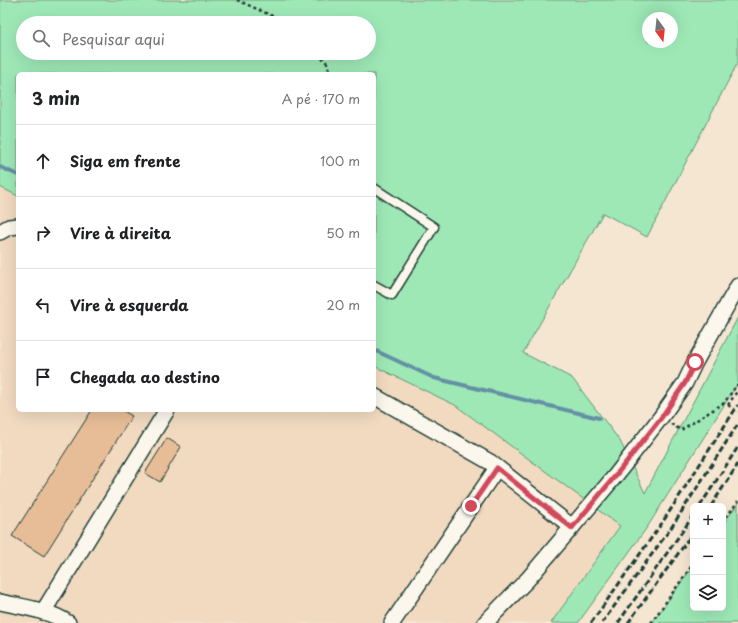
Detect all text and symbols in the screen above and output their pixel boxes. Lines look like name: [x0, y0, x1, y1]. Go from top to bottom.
north arrow: [642, 12, 678, 48]
search box: [16, 16, 376, 60]
icon: search: [30, 27, 52, 49]
text: Pesquisar aqui: [62, 27, 165, 50]
text: 3 min: [32, 85, 80, 111]
text: A pé · 170 m: [282, 89, 360, 108]
text: Siga em frente: [70, 149, 180, 172]
icon: ahead: [32, 150, 54, 172]
text: 100 m: [320, 151, 360, 170]
text: Vire à direita: [70, 221, 171, 244]
icon: right: [32, 222, 54, 244]
text: 50 m: [326, 223, 360, 242]
text: Vire à esquerda: [70, 293, 189, 316]
icon: left: [32, 294, 54, 316]
text: 20 m: [326, 295, 360, 314]
route start: [686, 353, 704, 371]
text: Chegada ao destino: [70, 365, 220, 388]
icon: arrive: [32, 366, 54, 388]
route end: [462, 497, 480, 515]
map controls: [690, 503, 726, 611]
button: +: [690, 503, 726, 539]
button: −: [690, 539, 726, 575]
button: layers: [690, 575, 726, 611]

